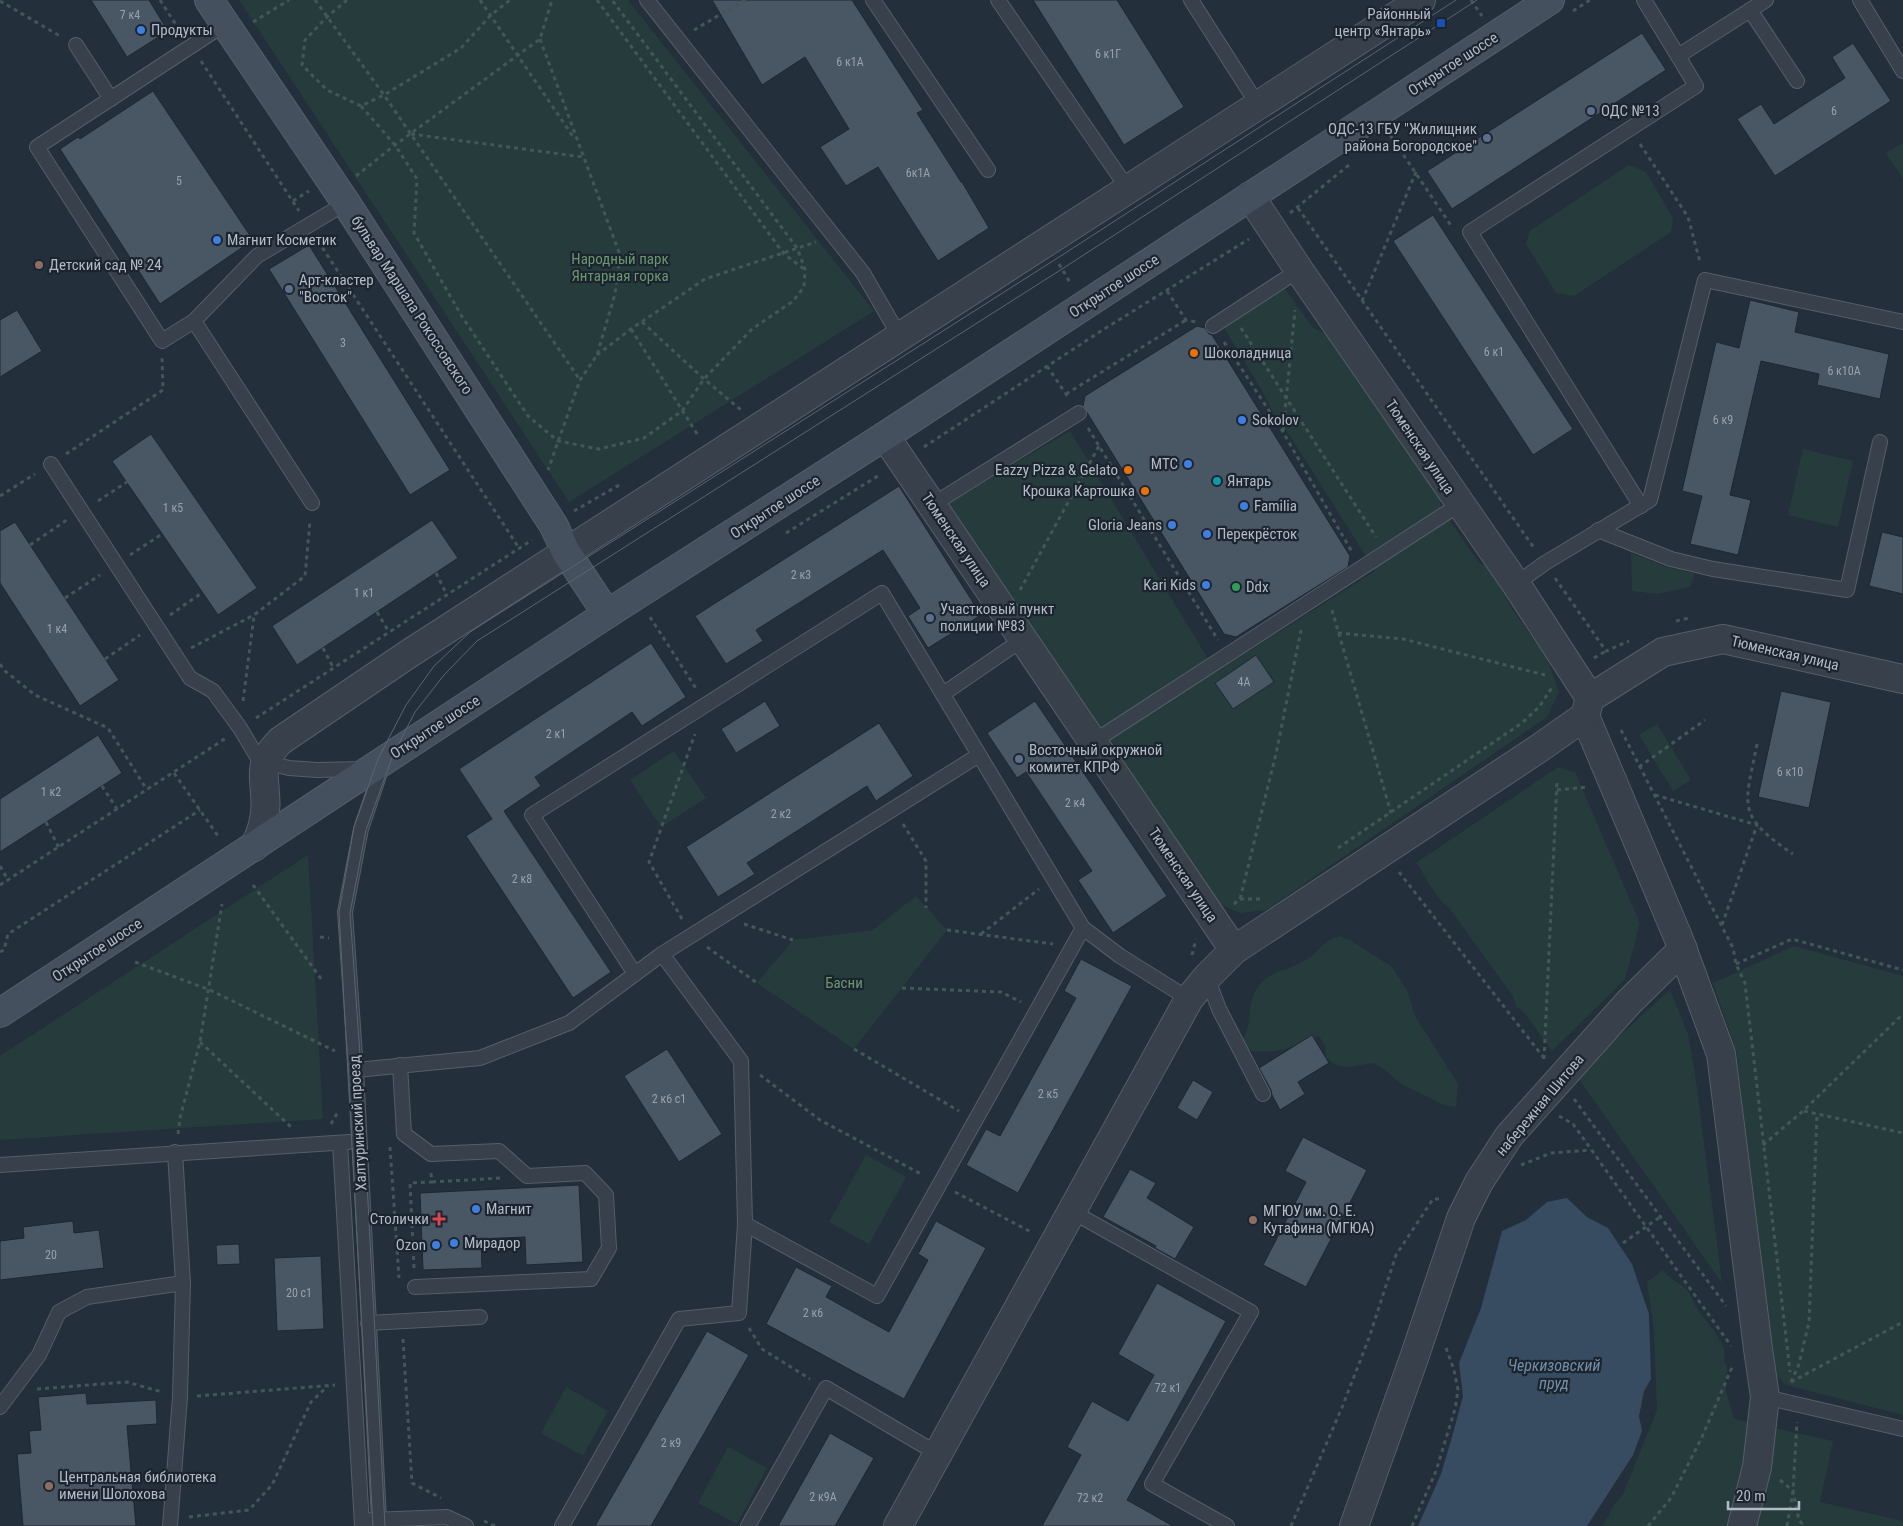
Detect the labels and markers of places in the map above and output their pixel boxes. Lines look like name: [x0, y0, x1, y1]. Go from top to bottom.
place label: Районный центр «Янтарь»: [1335, 5, 1431, 40]
marker: Районный центр «Янтарь»: [1435, 17, 1447, 29]
place label: Продукты: [151, 21, 213, 39]
marker: Продукты: [135, 24, 147, 36]
place label: ОДС №13: [1601, 102, 1660, 120]
marker: ОДС №13: [1585, 105, 1597, 117]
place label: ОДС-13 ГБУ "Жилищник района Богородское": [1328, 120, 1477, 155]
marker: ОДС-13 ГБУ "Жилищник района Богородское": [1481, 132, 1493, 144]
place label: Магнит Косметик: [227, 231, 337, 249]
marker: Магнит Косметик: [211, 234, 223, 246]
place label: Детский сад № 24: [49, 256, 162, 274]
marker: Детский сад № 24: [33, 259, 45, 271]
place label: Арт-кластер "Восток": [299, 271, 374, 306]
marker: Арт-кластер "Восток": [283, 283, 295, 295]
place label: Шоколадница: [1204, 344, 1291, 362]
marker: Шоколадница: [1188, 347, 1200, 359]
place label: Sokolov: [1252, 411, 1299, 429]
marker: Sokolov: [1236, 414, 1248, 426]
place label: МТС: [1151, 455, 1178, 473]
marker: МТС: [1182, 458, 1194, 470]
place label: Eazzy Pizza & Gelato: [995, 461, 1118, 479]
marker: Eazzy Pizza & Gelato: [1122, 464, 1134, 476]
place label: Янтарь: [1227, 472, 1271, 490]
marker: Янтарь: [1211, 475, 1223, 487]
place label: Крошка Картошка: [1022, 482, 1135, 500]
marker: Крошка Картошка: [1139, 485, 1151, 497]
place label: Familia: [1254, 497, 1297, 515]
marker: Familia: [1238, 500, 1250, 512]
place label: Gloria Jeans: [1088, 516, 1162, 534]
marker: Gloria Jeans: [1166, 519, 1178, 531]
place label: Перекрёсток: [1217, 525, 1297, 543]
marker: Перекрёсток: [1201, 528, 1213, 540]
place label: Kari Kids: [1143, 576, 1196, 594]
place label: Ddx: [1246, 578, 1269, 596]
marker: Kari Kids: [1200, 579, 1212, 591]
marker: Ddx: [1230, 581, 1242, 593]
place label: Участковый пункт полиции №83: [940, 600, 1054, 635]
marker: Участковый пункт полиции №83: [924, 612, 936, 624]
place label: Восточный окружной комитет КПРФ: [1029, 741, 1162, 776]
marker: Восточный окружной комитет КПРФ: [1013, 753, 1025, 765]
place label: Магнит: [486, 1200, 532, 1218]
place label: МГЮУ им. О. Е. Кутафина (МГЮА): [1263, 1202, 1374, 1237]
marker: Магнит: [470, 1203, 482, 1215]
place label: Столички: [370, 1210, 429, 1228]
marker: Столички: [433, 1213, 445, 1225]
marker: МГЮУ им. О. Е. Кутафина (МГЮА): [1247, 1214, 1259, 1226]
place label: Мирадор: [464, 1234, 521, 1252]
place label: Ozon: [396, 1236, 426, 1254]
marker: Мирадор: [448, 1237, 460, 1249]
marker: Ozon: [430, 1239, 442, 1251]
place label: Центральная библиотека имени Шолохова: [59, 1468, 217, 1503]
marker: Центральная библиотека имени Шолохова: [43, 1480, 55, 1492]

